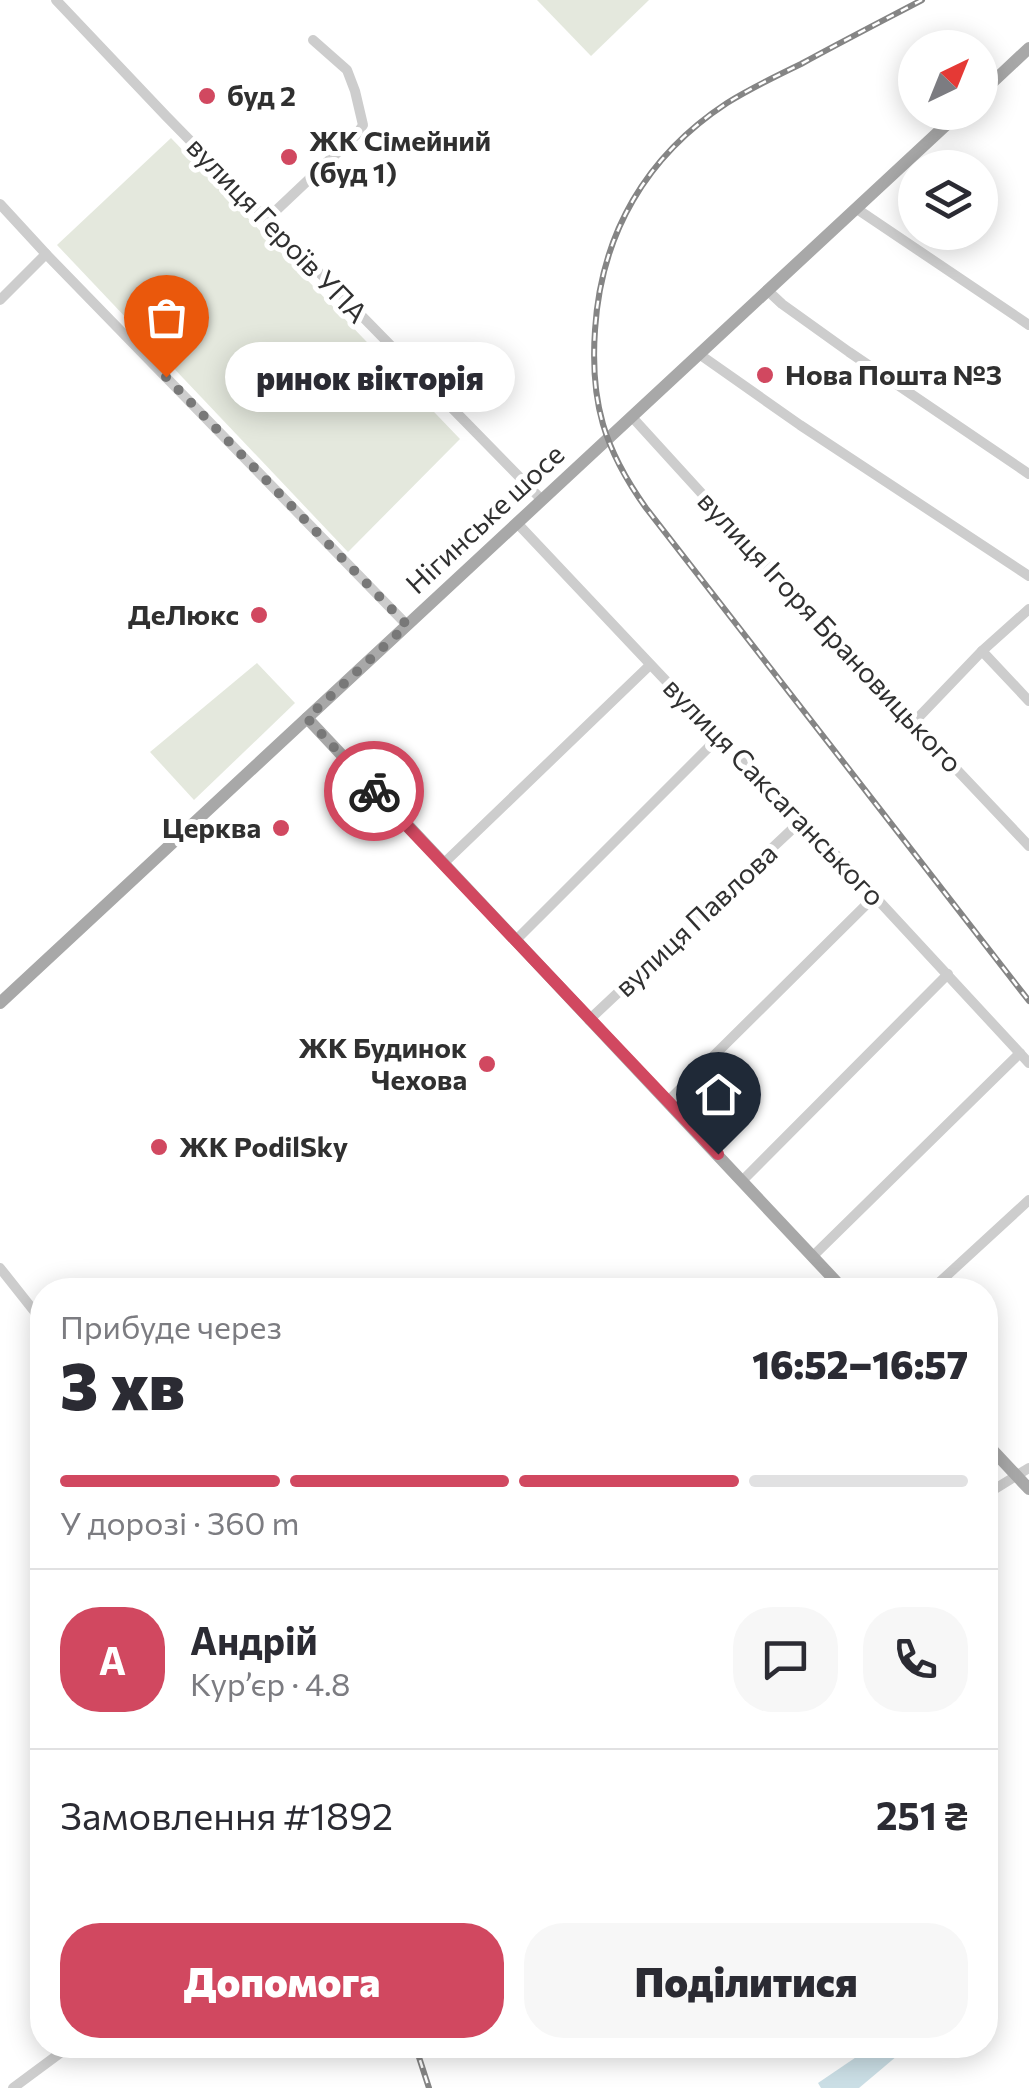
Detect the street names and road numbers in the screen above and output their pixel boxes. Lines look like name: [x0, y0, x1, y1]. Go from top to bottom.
street label: вулиця Героїв УПА: [180, 129, 375, 329]
street label: Нігинське шосе: [398, 436, 570, 600]
street label: вулиця Ігоря Брановицького: [691, 483, 970, 779]
street label: вулиця Саксаганського: [657, 670, 893, 913]
street label: вулиця Павлова: [607, 835, 784, 1003]

